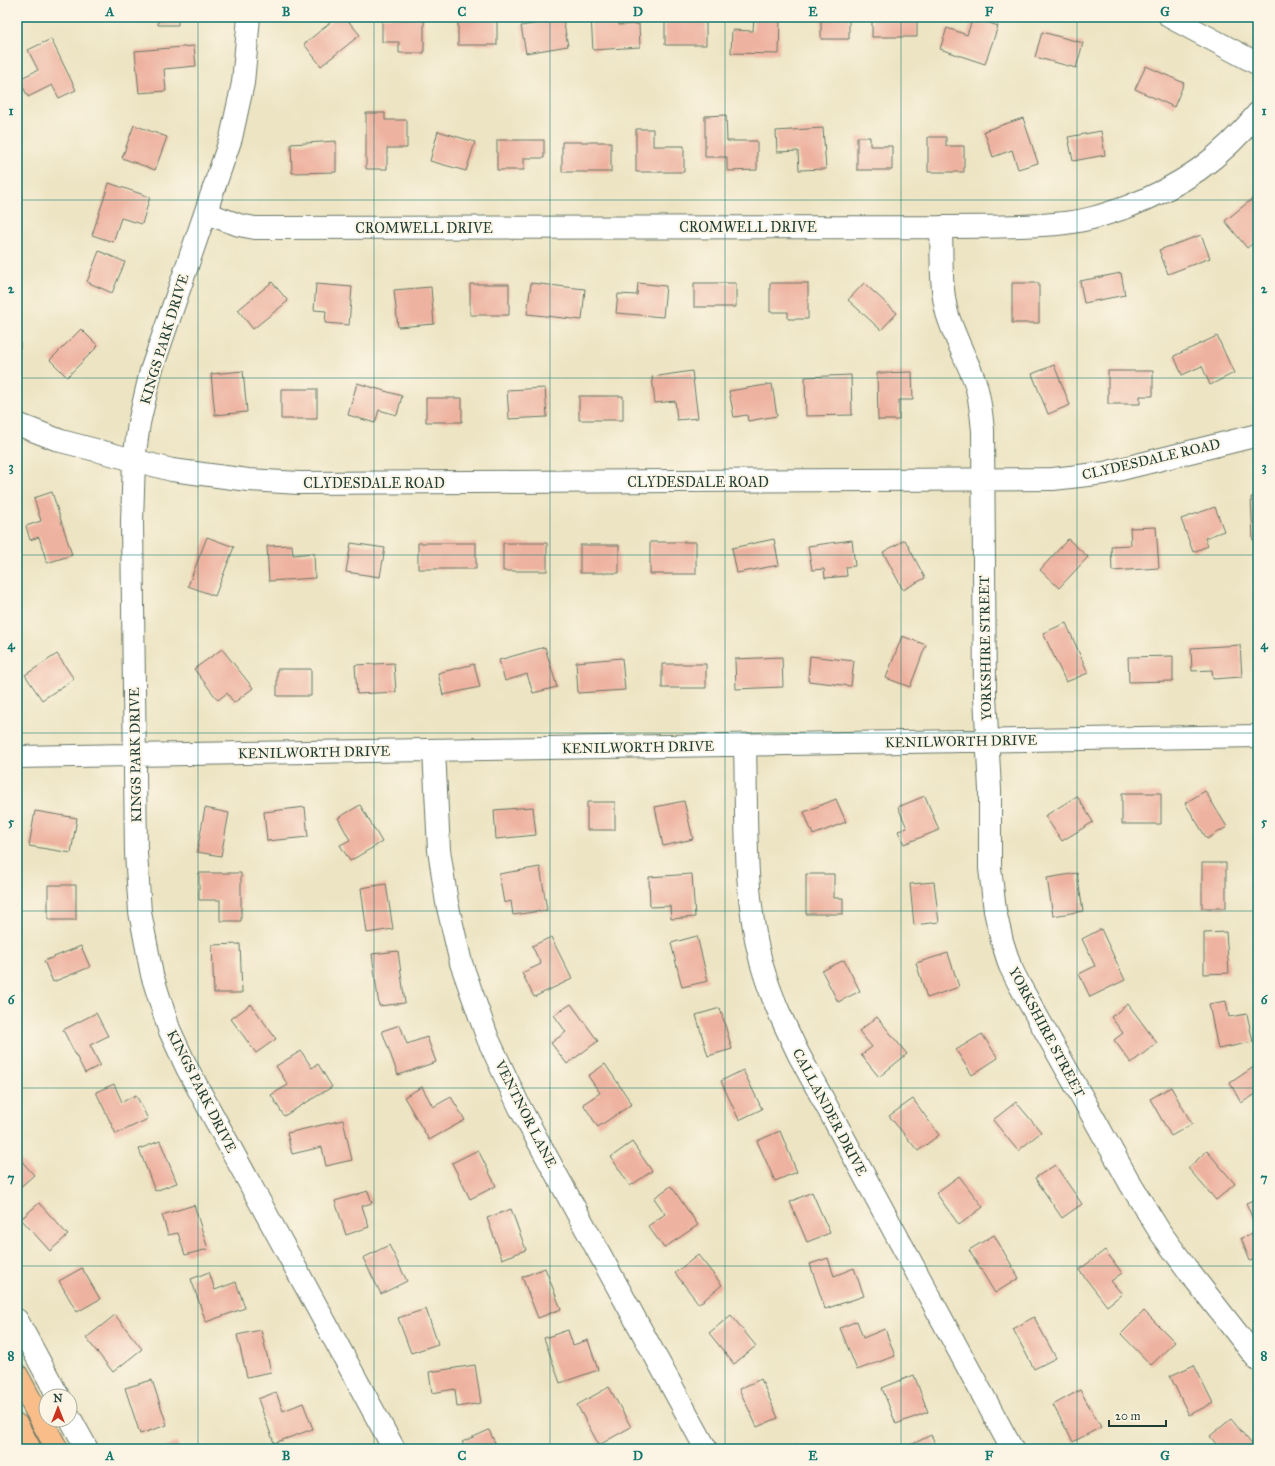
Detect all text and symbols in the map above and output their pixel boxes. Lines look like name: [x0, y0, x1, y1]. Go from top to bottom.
text: A: [105, 4, 115, 20]
text: B: [282, 4, 291, 20]
text: C: [458, 4, 467, 20]
text: D: [633, 4, 643, 20]
text: E: [808, 4, 818, 20]
text: F: [985, 4, 994, 20]
text: G: [1160, 4, 1170, 20]
text: 1: [8, 103, 14, 119]
text: 1: [1261, 103, 1267, 119]
street label: CROMWELL DRIVE: [679, 219, 817, 236]
street label: CROMWELL DRIVE: [355, 220, 493, 237]
street label: KINGS PARK DRIVE: [137, 272, 192, 406]
text: 2: [8, 281, 15, 297]
text: 2: [1261, 281, 1268, 297]
street label: CLYDESDALE ROAD: [1080, 435, 1222, 484]
text: 3: [8, 459, 14, 475]
text: 3: [1261, 459, 1267, 475]
street label: CLYDESDALE ROAD: [627, 474, 769, 491]
street label: CLYDESDALE ROAD: [303, 475, 445, 492]
street label: YORKSHIRE STREET: [976, 575, 995, 721]
text: 4: [7, 637, 15, 653]
text: 4: [1260, 637, 1268, 653]
street label: KINGS PARK DRIVE: [126, 687, 145, 823]
street label: KENILWORTH DRIVE: [885, 732, 1037, 751]
street label: KENILWORTH DRIVE: [562, 738, 714, 757]
street label: KENILWORTH DRIVE: [238, 743, 390, 762]
text: 5: [8, 814, 15, 830]
text: 5: [1261, 814, 1268, 830]
street label: YORKSHIRE STREET: [1005, 964, 1088, 1101]
text: 6: [8, 992, 16, 1008]
text: 6: [1261, 992, 1269, 1008]
street label: KINGS PARK DRIVE: [163, 1027, 240, 1155]
street label: CALLANDER DRIVE: [789, 1046, 870, 1179]
street label: VENTNOR LANE: [491, 1057, 560, 1171]
text: 7: [8, 1170, 15, 1186]
text: 7: [1261, 1170, 1268, 1186]
text: 8: [8, 1348, 15, 1364]
text: 8: [1261, 1348, 1268, 1364]
north arrow: [38, 1388, 78, 1428]
text: N: [53, 1392, 63, 1405]
scale bar: [1109, 1402, 1166, 1428]
text: 20 m: [1115, 1409, 1141, 1423]
text: A: [105, 1448, 115, 1464]
text: B: [282, 1448, 291, 1464]
text: C: [458, 1448, 467, 1464]
text: D: [633, 1448, 643, 1464]
text: E: [808, 1448, 818, 1464]
text: F: [985, 1448, 994, 1464]
text: G: [1160, 1448, 1170, 1464]

